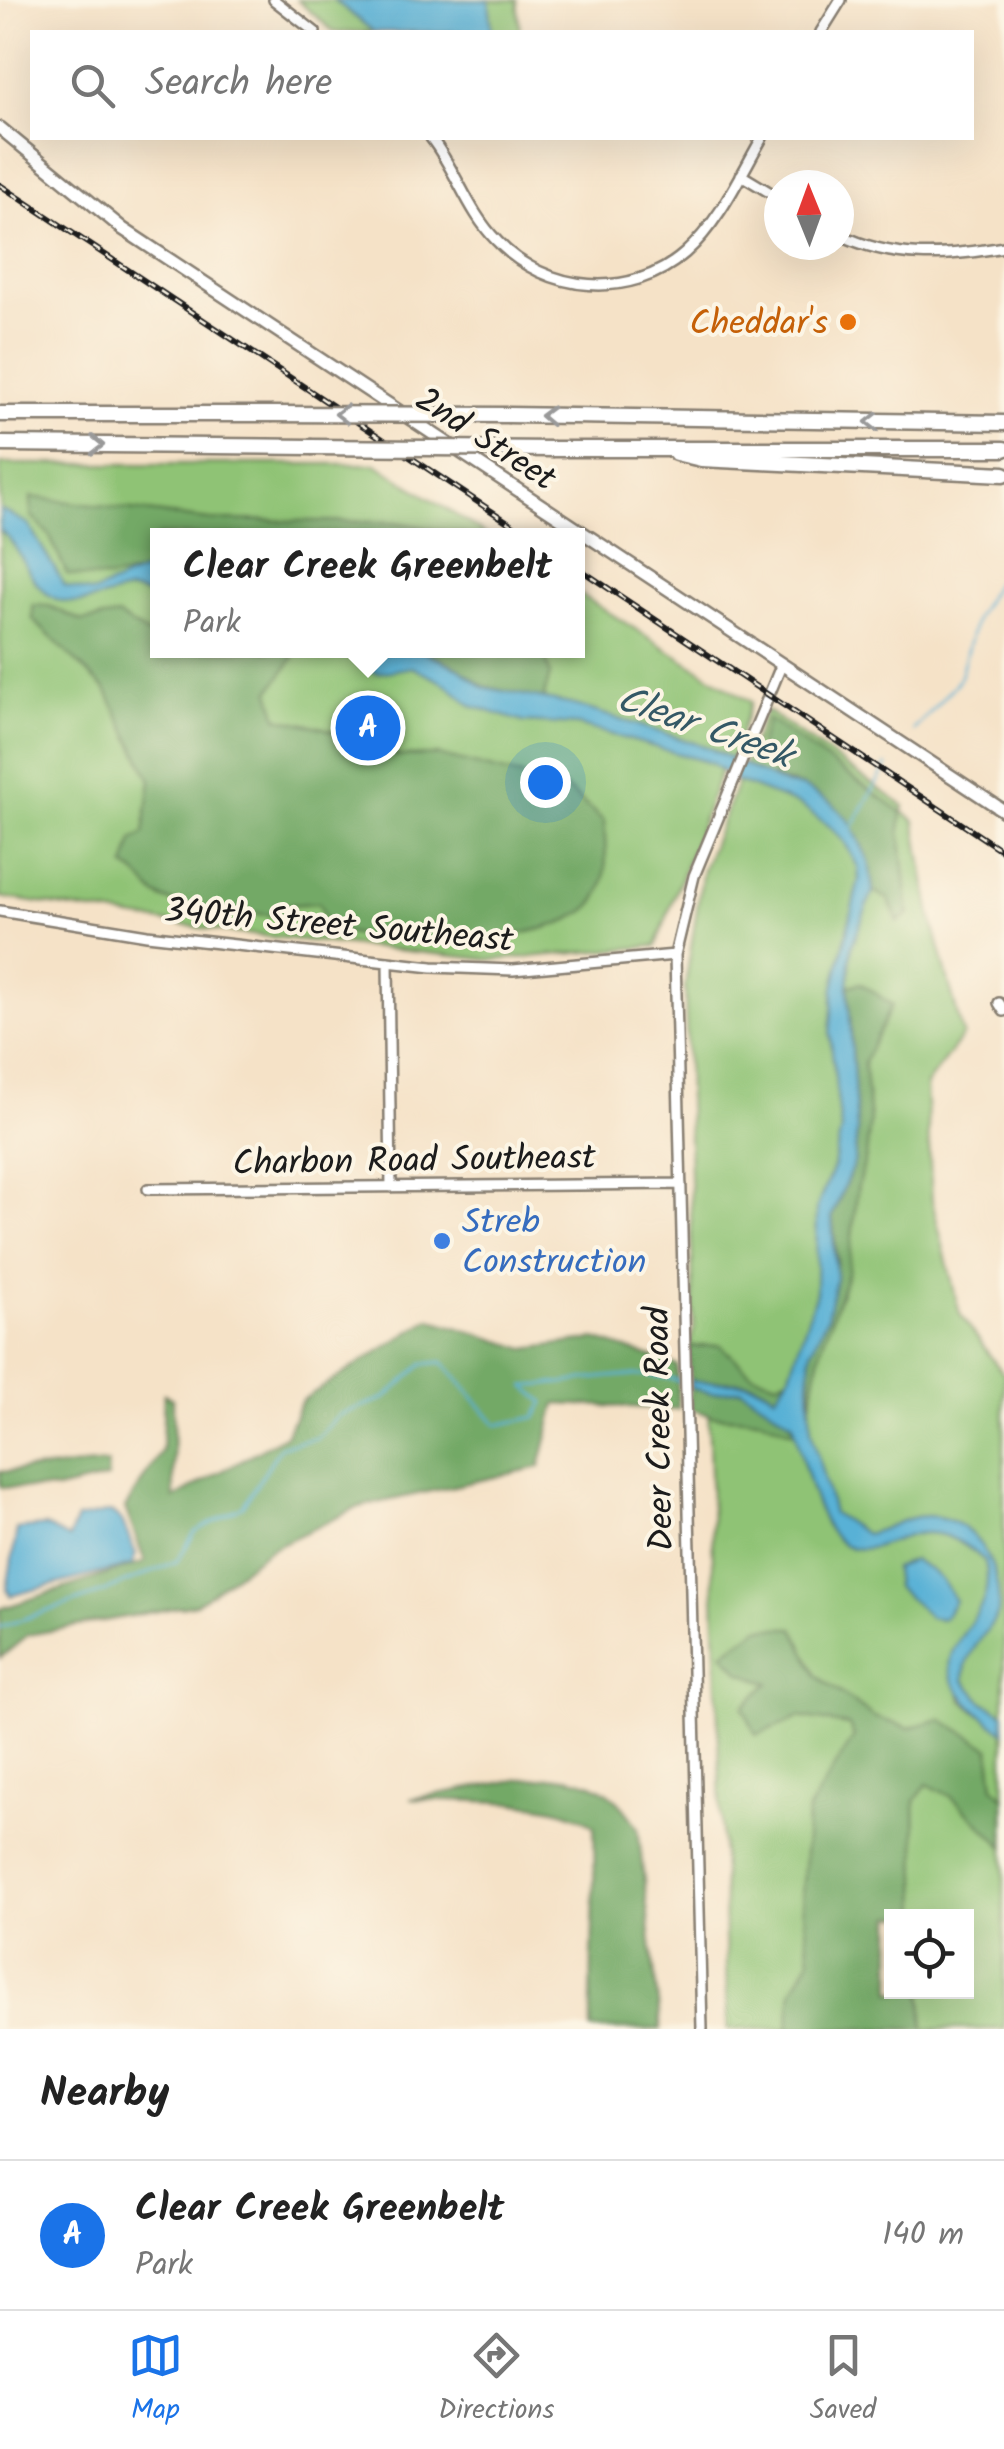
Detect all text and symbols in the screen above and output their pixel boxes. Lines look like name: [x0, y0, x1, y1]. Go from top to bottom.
search box: [30, 30, 974, 140]
text: Search here: [145, 55, 332, 115]
icon: search: [65, 58, 120, 113]
north arrow: [764, 170, 854, 260]
place label: Cheddar's: [690, 297, 828, 353]
marker: Cheddar's: [837, 311, 859, 333]
street label: 2nd Street: [402, 374, 567, 508]
one-way arrow: [333, 403, 348, 425]
one-way arrow: [538, 406, 554, 427]
one-way arrow: [863, 411, 878, 433]
one-way arrow: [90, 434, 106, 456]
popup: [150, 528, 585, 658]
text: Clear Creek Greenbelt: [183, 538, 552, 598]
text: Park: [183, 598, 241, 649]
water label: Clear Creek: [608, 671, 805, 789]
pin: A: [336, 690, 400, 766]
your location: [520, 757, 571, 808]
street label: 340th Street Southeast: [162, 884, 516, 970]
street label: Charbon Road Southeast: [232, 1131, 596, 1193]
place label: Streb Construction: [462, 1196, 646, 1292]
marker: Streb Construction: [431, 1230, 453, 1252]
street label: Deer Creek Road: [631, 1305, 691, 1552]
map controls: [884, 1909, 974, 1999]
button: locate: [884, 1909, 974, 1999]
text: Nearby: [40, 2061, 169, 2128]
text: Clear Creek Greenbelt: [135, 2180, 504, 2240]
text: A: [62, 2210, 83, 2261]
text: 140 m: [882, 2210, 964, 2261]
text: Park: [135, 2240, 193, 2291]
tab: Map: [128, 2328, 183, 2433]
tab: Directions: [438, 2328, 554, 2433]
tab: Saved: [810, 2328, 876, 2433]

